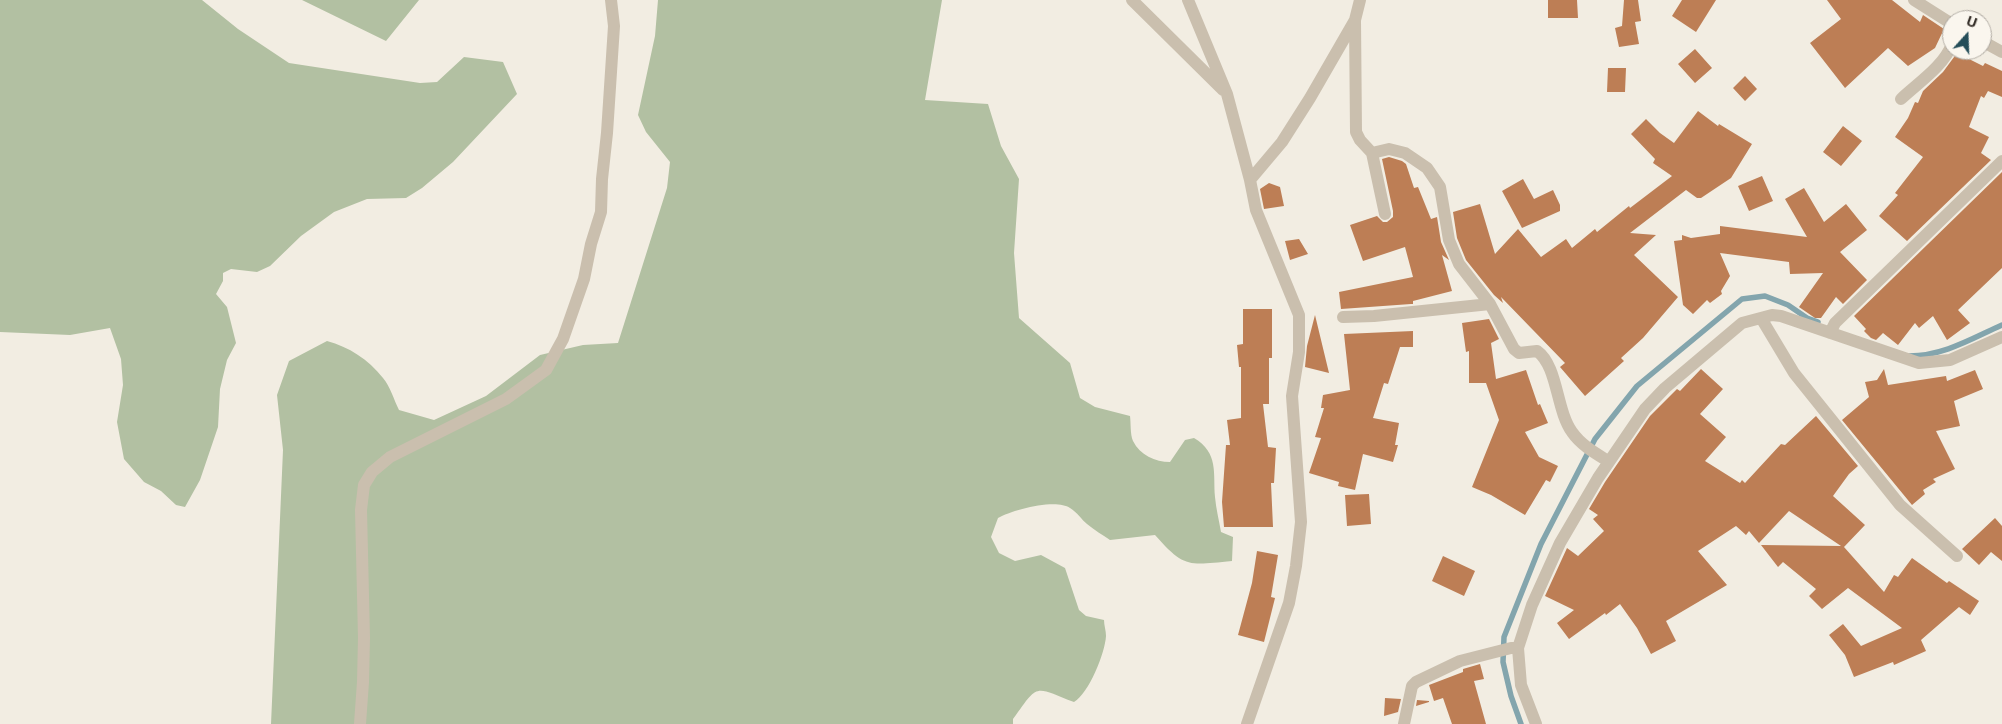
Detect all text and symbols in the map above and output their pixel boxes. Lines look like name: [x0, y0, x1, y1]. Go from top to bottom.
north arrow: [1942, 10, 1992, 60]
text: U: [1964, 12, 1980, 31]

